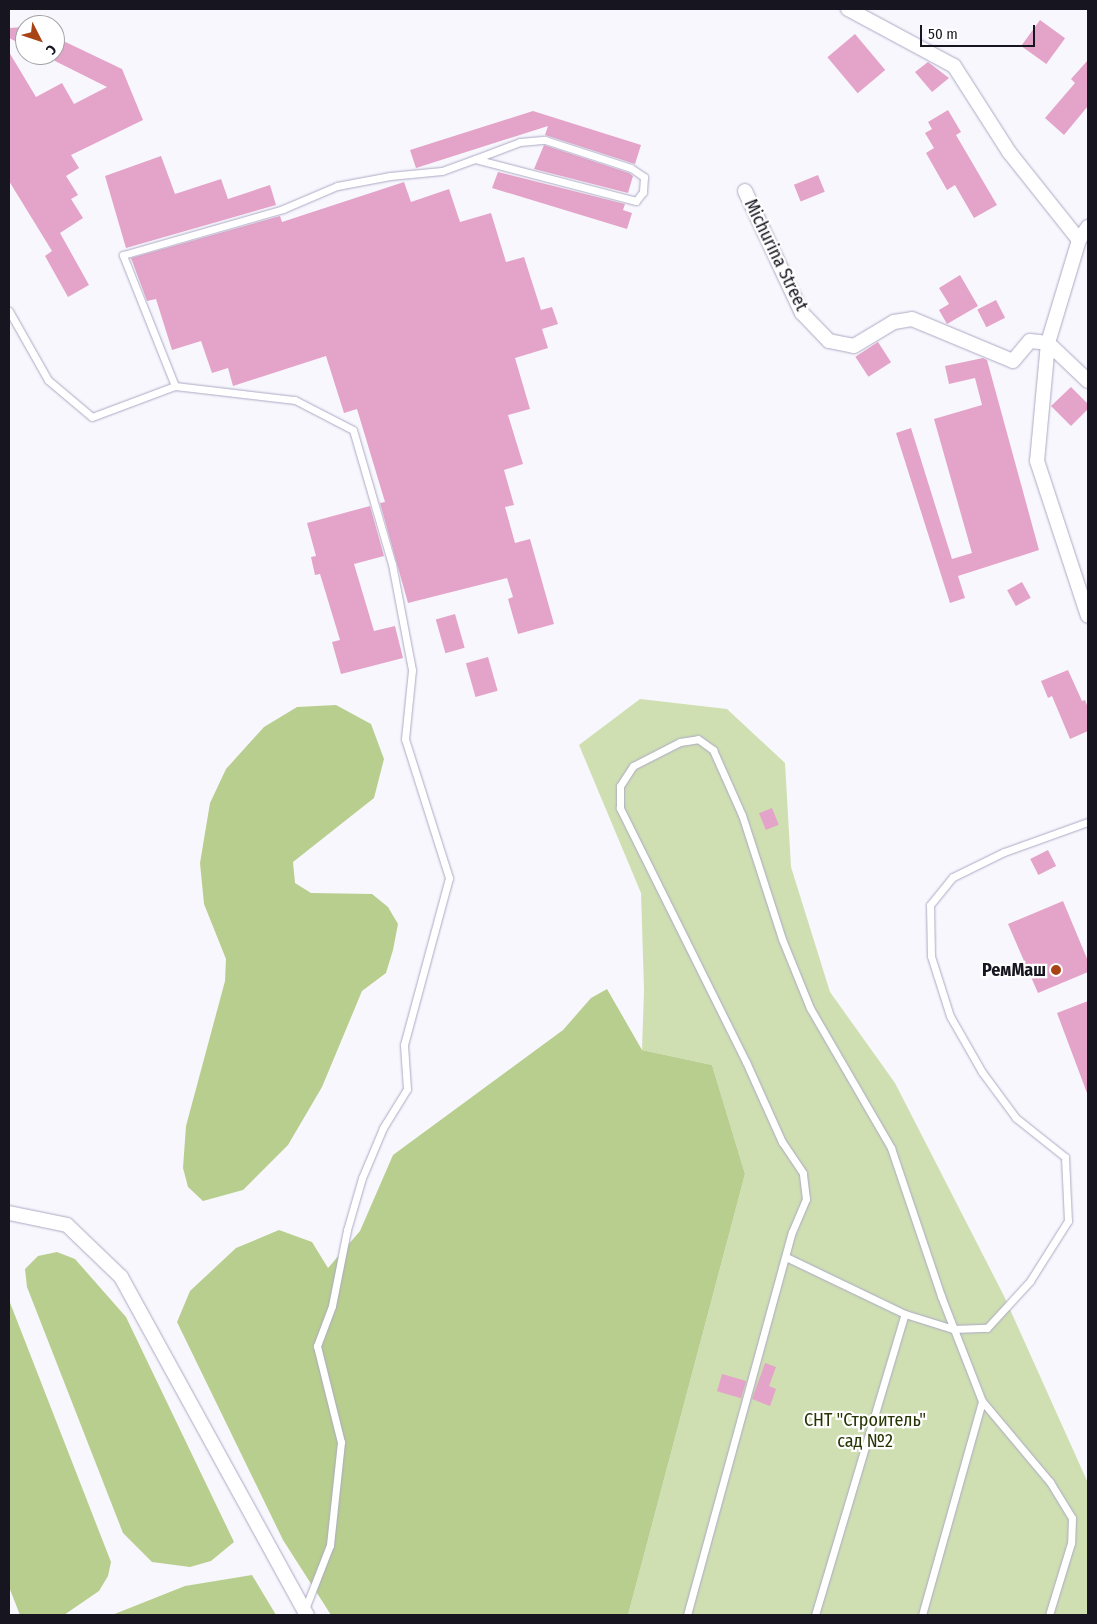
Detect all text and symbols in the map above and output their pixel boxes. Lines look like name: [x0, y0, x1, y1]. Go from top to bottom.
north arrow: [15, 15, 65, 65]
scale bar: [922, 15, 1037, 47]
text: 50 m: [928, 25, 958, 43]
text: С: [42, 41, 60, 58]
street label: Michurina Street: [740, 196, 812, 314]
place label: РемМаш: [982, 959, 1046, 981]
marker: РемМаш: [1050, 964, 1062, 976]
park label: СНТ "Строитель" сад №2: [804, 1410, 926, 1452]

